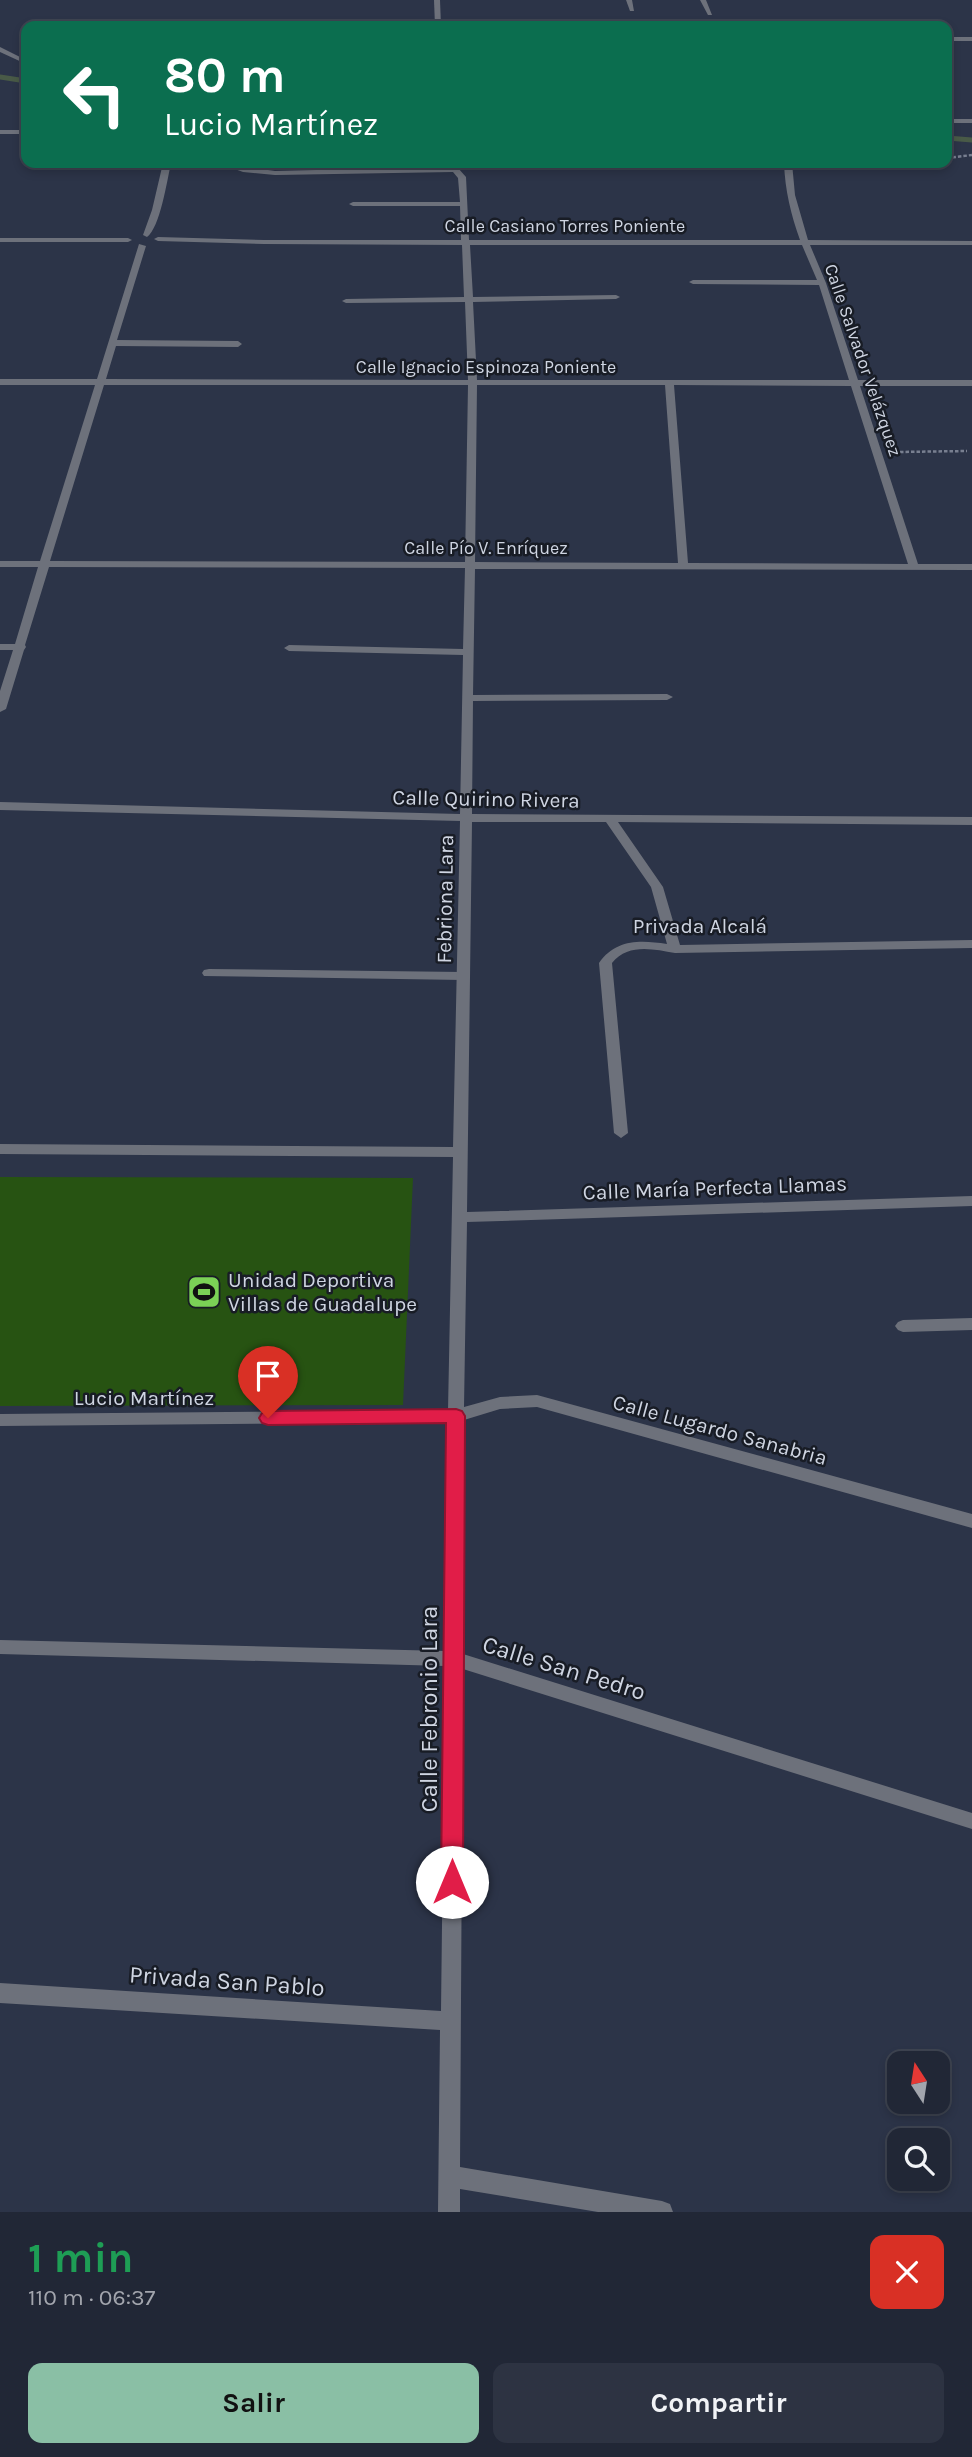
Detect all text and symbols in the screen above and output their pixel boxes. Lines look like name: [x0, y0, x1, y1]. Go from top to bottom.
text: 80 m: [164, 47, 286, 104]
icon: left: [49, 49, 140, 140]
text: Lucio Martínez: [164, 106, 378, 143]
street label: Calle Casiano Torres Poniente: [445, 215, 685, 237]
street label: Calle Salvador Velázquez: [820, 261, 906, 459]
street label: Calle Ignacio Espinoza Poniente: [356, 356, 616, 378]
street label: Calle Pío V. Enríquez: [404, 537, 568, 559]
street label: Calle Quirino Rivera: [392, 785, 580, 813]
street label: Febriona Lara: [432, 834, 458, 964]
street label: Privada Alcalá: [633, 914, 767, 938]
street label: Calle María Perfecta Llamas: [582, 1171, 848, 1205]
place label: Unidad Deportiva Villas de Guadalupe: [228, 1268, 417, 1316]
sports icon: Unidad Deportiva Villas de Guadalupe: [185, 1273, 223, 1311]
pin: [238, 1346, 298, 1418]
icon: arrive: [249, 1357, 287, 1395]
street label: Lucio Martínez: [74, 1386, 214, 1410]
street label: Calle Lugardo Sanabria: [610, 1390, 830, 1470]
street label: Calle Febronio Lara: [415, 1606, 443, 1812]
street label: Calle San Pedro: [479, 1630, 649, 1706]
position arrow: [415, 1845, 489, 1919]
street label: Privada San Pablo: [128, 1960, 326, 2002]
north arrow: [887, 2051, 950, 2114]
map controls: [887, 2051, 950, 2191]
button: search: [887, 2128, 950, 2191]
text: 1 min: [28, 2233, 133, 2283]
button: close: [870, 2235, 944, 2309]
text: 110 m · 06:37: [28, 2284, 155, 2311]
button: Salir: [28, 2363, 479, 2443]
button: Compartir: [493, 2363, 944, 2443]

